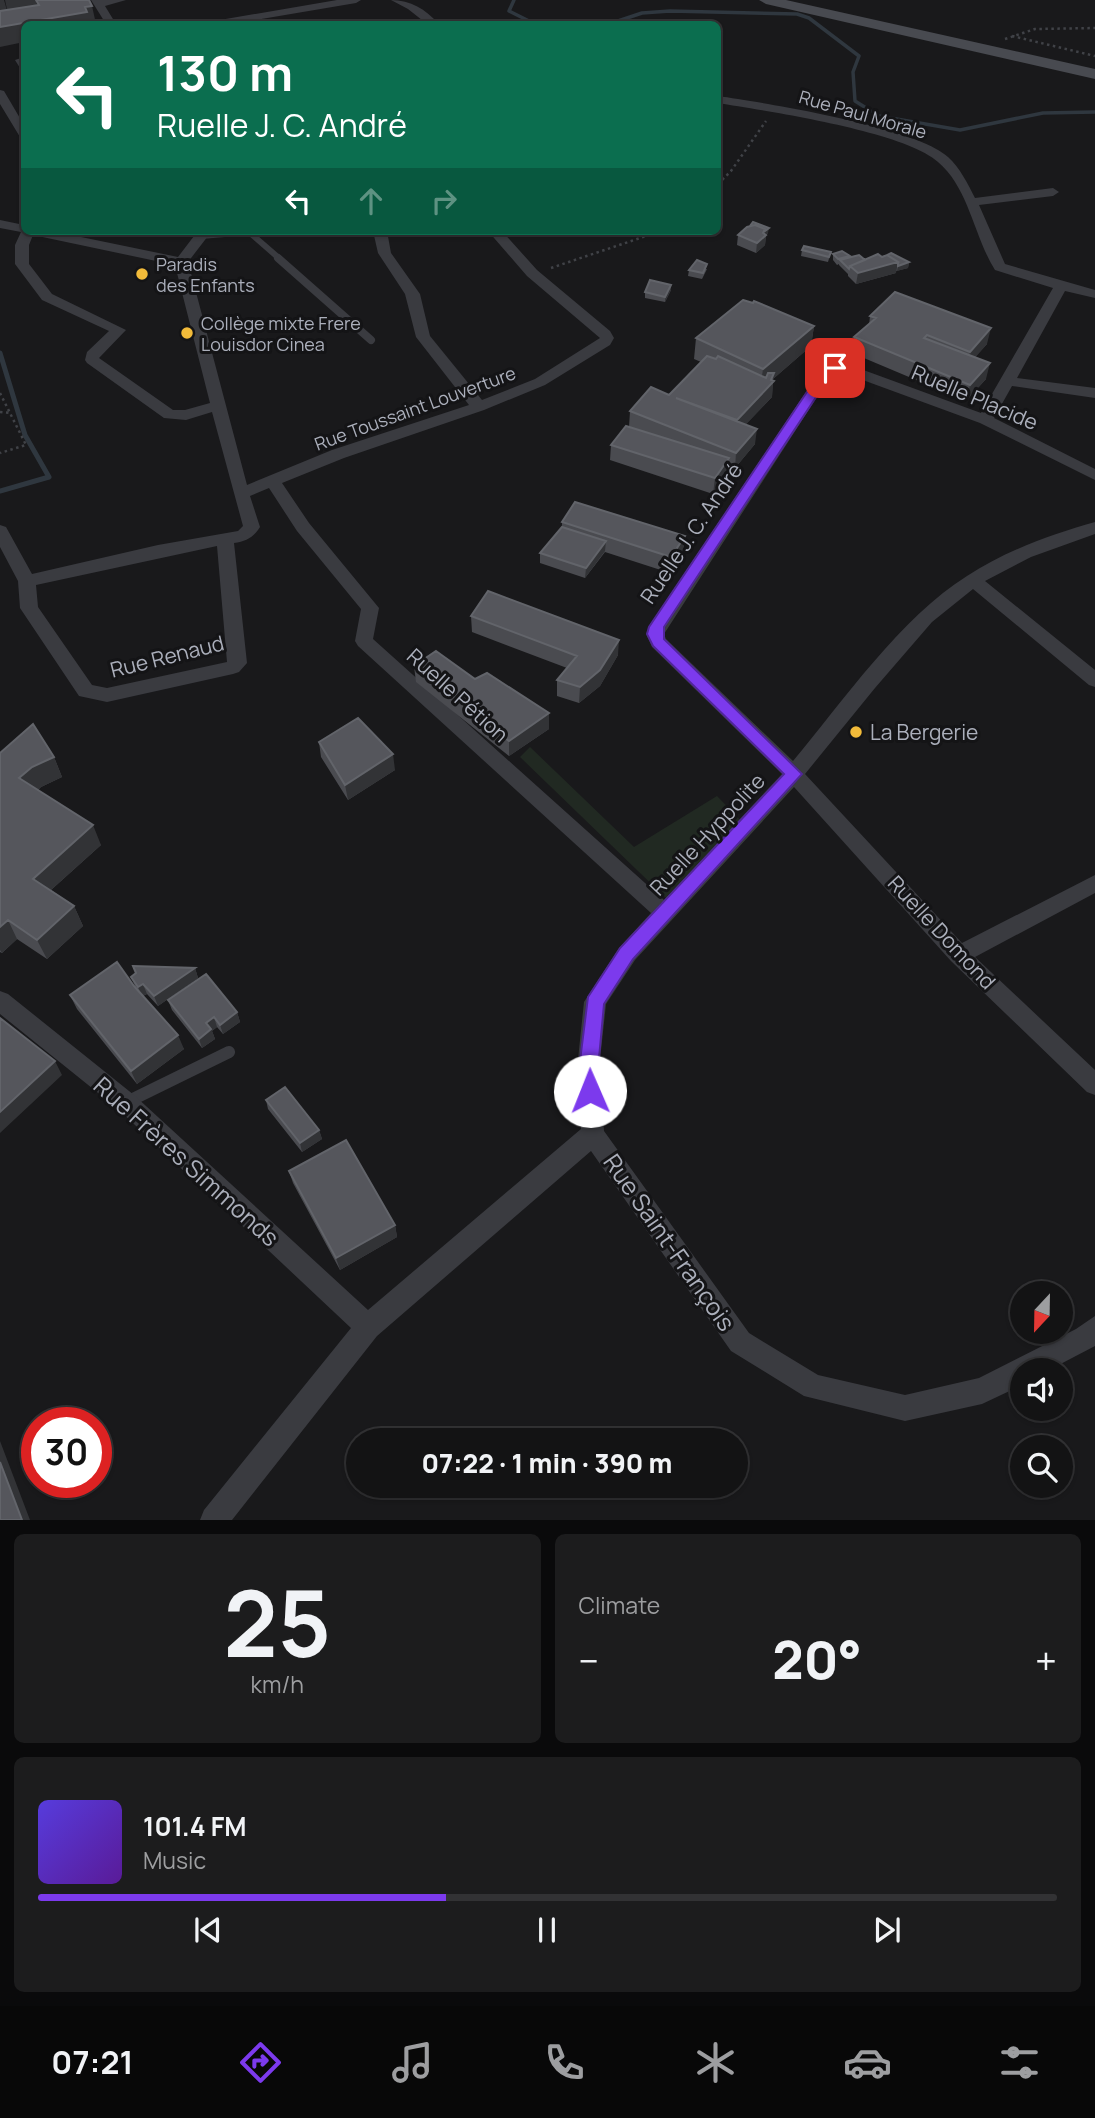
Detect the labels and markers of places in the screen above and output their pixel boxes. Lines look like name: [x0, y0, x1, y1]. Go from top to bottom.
place label: Paradis des Enfants: [156, 252, 255, 297]
marker: Paradis des Enfants: [134, 266, 150, 282]
place label: Collège mixte Frere Louisdor Cinea: [201, 311, 361, 356]
marker: Collège mixte Frere Louisdor Cinea: [179, 325, 195, 341]
pin: [805, 338, 865, 398]
place label: La Bergerie: [870, 718, 978, 746]
marker: La Bergerie: [848, 724, 864, 740]

